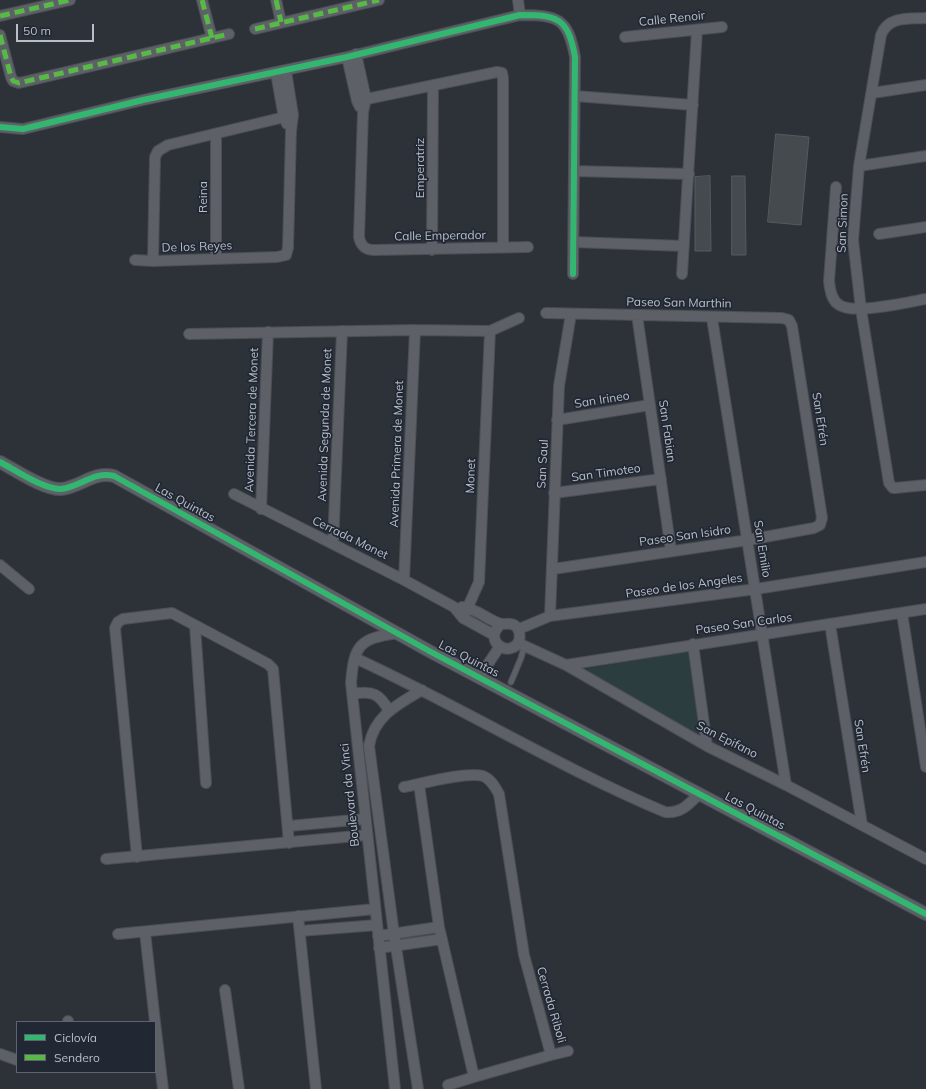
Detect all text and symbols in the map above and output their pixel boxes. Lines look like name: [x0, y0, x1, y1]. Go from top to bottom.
street label: Calle Renoir: [638, 8, 706, 30]
scale bar: [18, 16, 96, 42]
text: 50 m: [23, 23, 51, 38]
street label: Emperatriz: [413, 138, 427, 198]
street label: Reina: [196, 181, 210, 213]
street label: San Simon: [835, 193, 851, 253]
street label: Calle Emperador: [394, 228, 486, 244]
street label: De los Reyes: [161, 239, 233, 255]
street label: Paseo San Marthin: [626, 295, 732, 311]
street label: Avenida Tercera de Monet: [242, 347, 262, 493]
street label: Avenida Segunda de Monet: [315, 348, 335, 502]
street label: Avenida Primera de Monet: [387, 380, 407, 528]
street label: San Irineo: [573, 389, 631, 411]
street label: San Efrén: [809, 391, 831, 447]
street label: San Fabian: [655, 399, 679, 463]
street label: San Saul: [535, 439, 551, 489]
street label: Monet: [463, 458, 479, 494]
street label: San Timoteo: [570, 461, 642, 485]
street label: Las Quintas: [153, 481, 217, 525]
street label: Cerrada Monet: [310, 513, 390, 563]
street label: San Emilio: [750, 519, 774, 579]
street label: Paseo San Isidro: [638, 522, 732, 550]
street label: Paseo de los Angeles: [625, 571, 743, 601]
street label: Paseo San Carlos: [695, 610, 793, 638]
street label: Las Quintas: [436, 638, 502, 680]
street label: San Epifano: [694, 718, 760, 762]
street label: San Efrén: [851, 718, 873, 774]
street label: Boulevard da Vinci: [337, 743, 363, 847]
street label: Las Quintas: [722, 789, 788, 833]
street label: Cerrada Riboli: [533, 965, 569, 1045]
legend: [16, 1021, 156, 1073]
text: Ciclovía: [54, 1030, 97, 1045]
text: Sendero: [54, 1050, 100, 1065]

